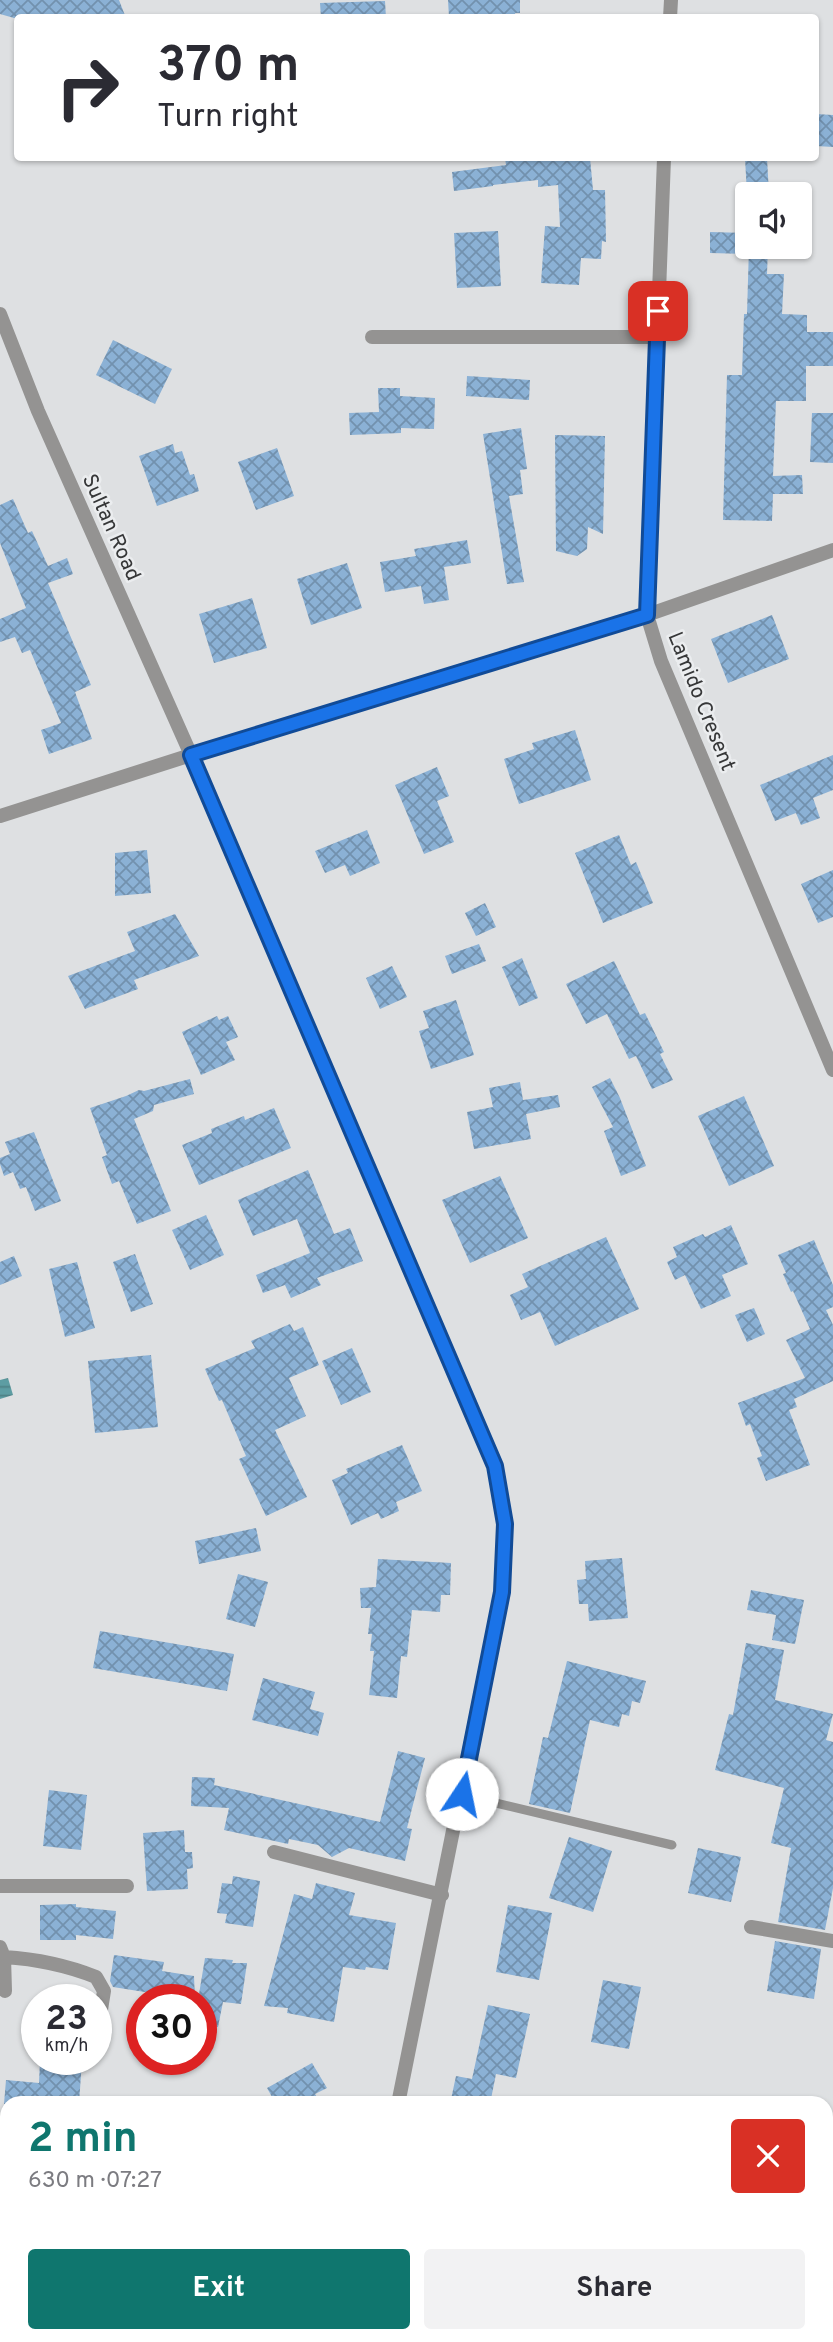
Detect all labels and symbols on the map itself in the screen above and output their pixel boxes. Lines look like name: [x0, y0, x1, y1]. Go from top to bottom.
pin: [628, 281, 688, 341]
street label: Sultan Road: [75, 470, 146, 585]
street label: Lamido Cresent: [660, 628, 741, 775]
position arrow: [425, 1757, 499, 1831]
speed limit sign: 30: [126, 1984, 217, 2075]

